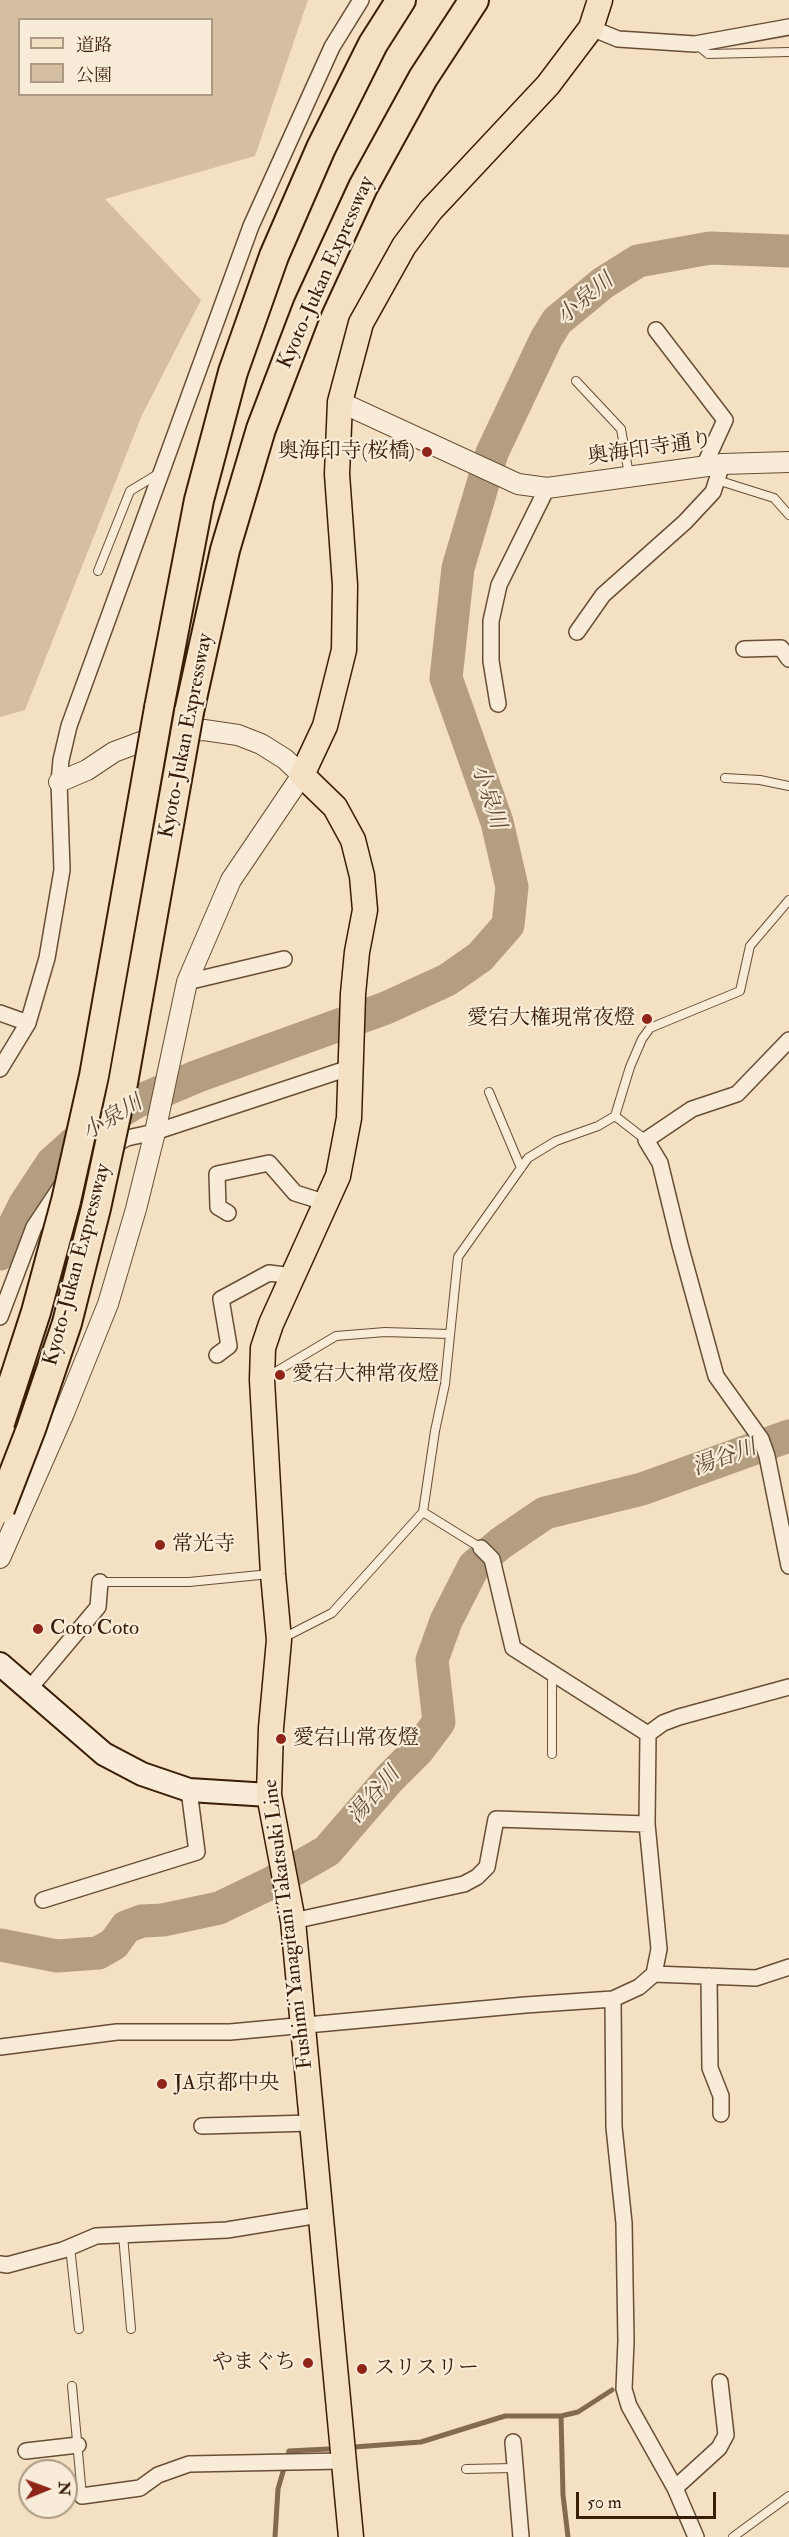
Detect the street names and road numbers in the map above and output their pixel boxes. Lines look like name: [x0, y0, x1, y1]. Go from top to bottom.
street label: Kyoto-Jukan Expressway: [273, 173, 381, 373]
street label: 奥海印寺通り: [586, 429, 714, 471]
street label: Kyoto-Jukan Expressway: [155, 631, 219, 841]
street label: Kyoto-Jukan Expressway: [39, 1161, 117, 1369]
street label: Fushimi Yanagitani Takatsuki Line: [259, 1778, 319, 2070]

